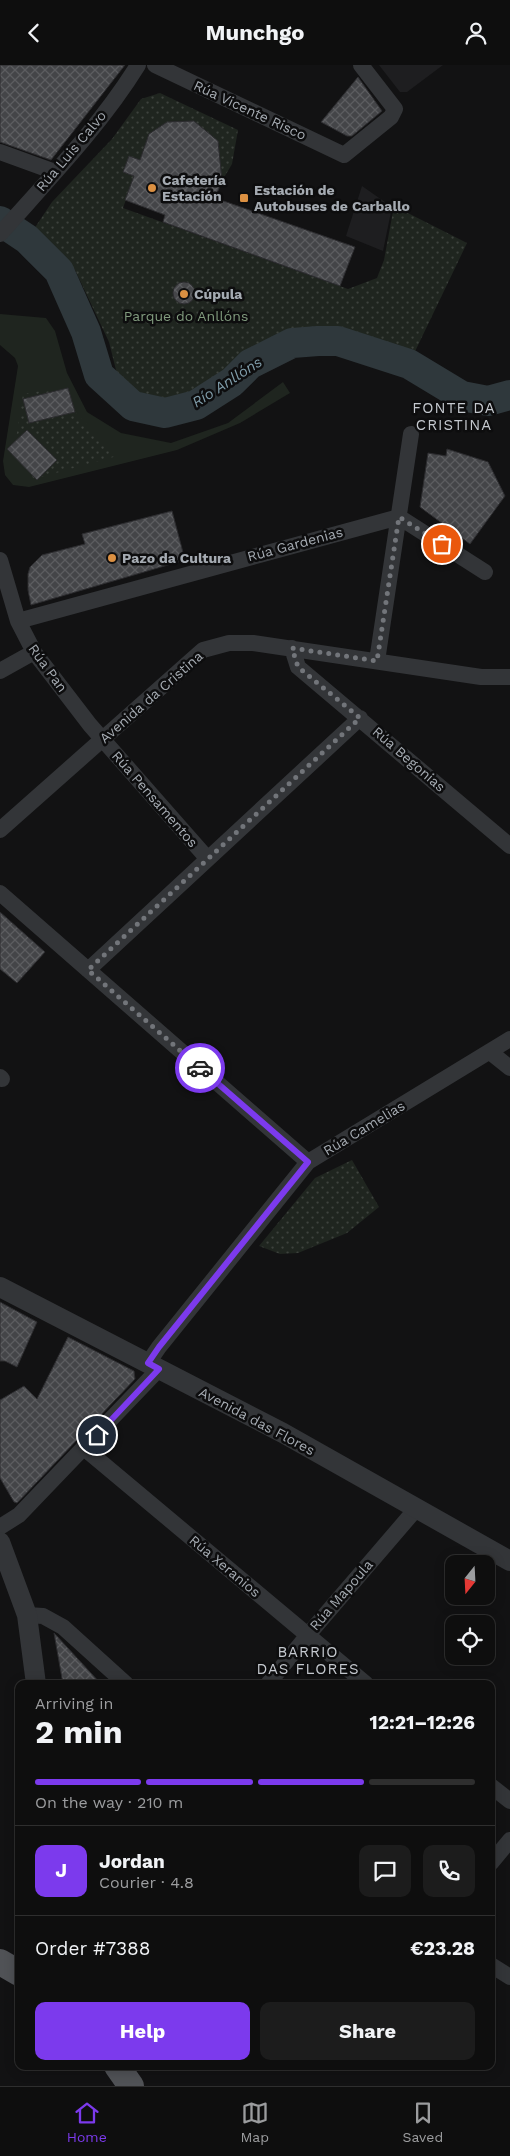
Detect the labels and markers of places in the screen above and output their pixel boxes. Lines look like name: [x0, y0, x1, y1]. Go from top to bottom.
place label: Cafetería Estación: [162, 172, 227, 204]
marker: Cafetería Estación: [146, 182, 158, 194]
place label: Estación de Autobuses de Carballo: [254, 182, 410, 214]
marker: Estación de Autobuses de Carballo: [238, 192, 250, 204]
place label: Cúpula: [194, 286, 243, 302]
marker: Cúpula: [178, 288, 190, 300]
pin: [421, 523, 463, 565]
place label: Pazo da Cultura: [122, 550, 232, 566]
marker: Pazo da Cultura: [106, 552, 118, 564]
pin: [76, 1414, 118, 1456]

